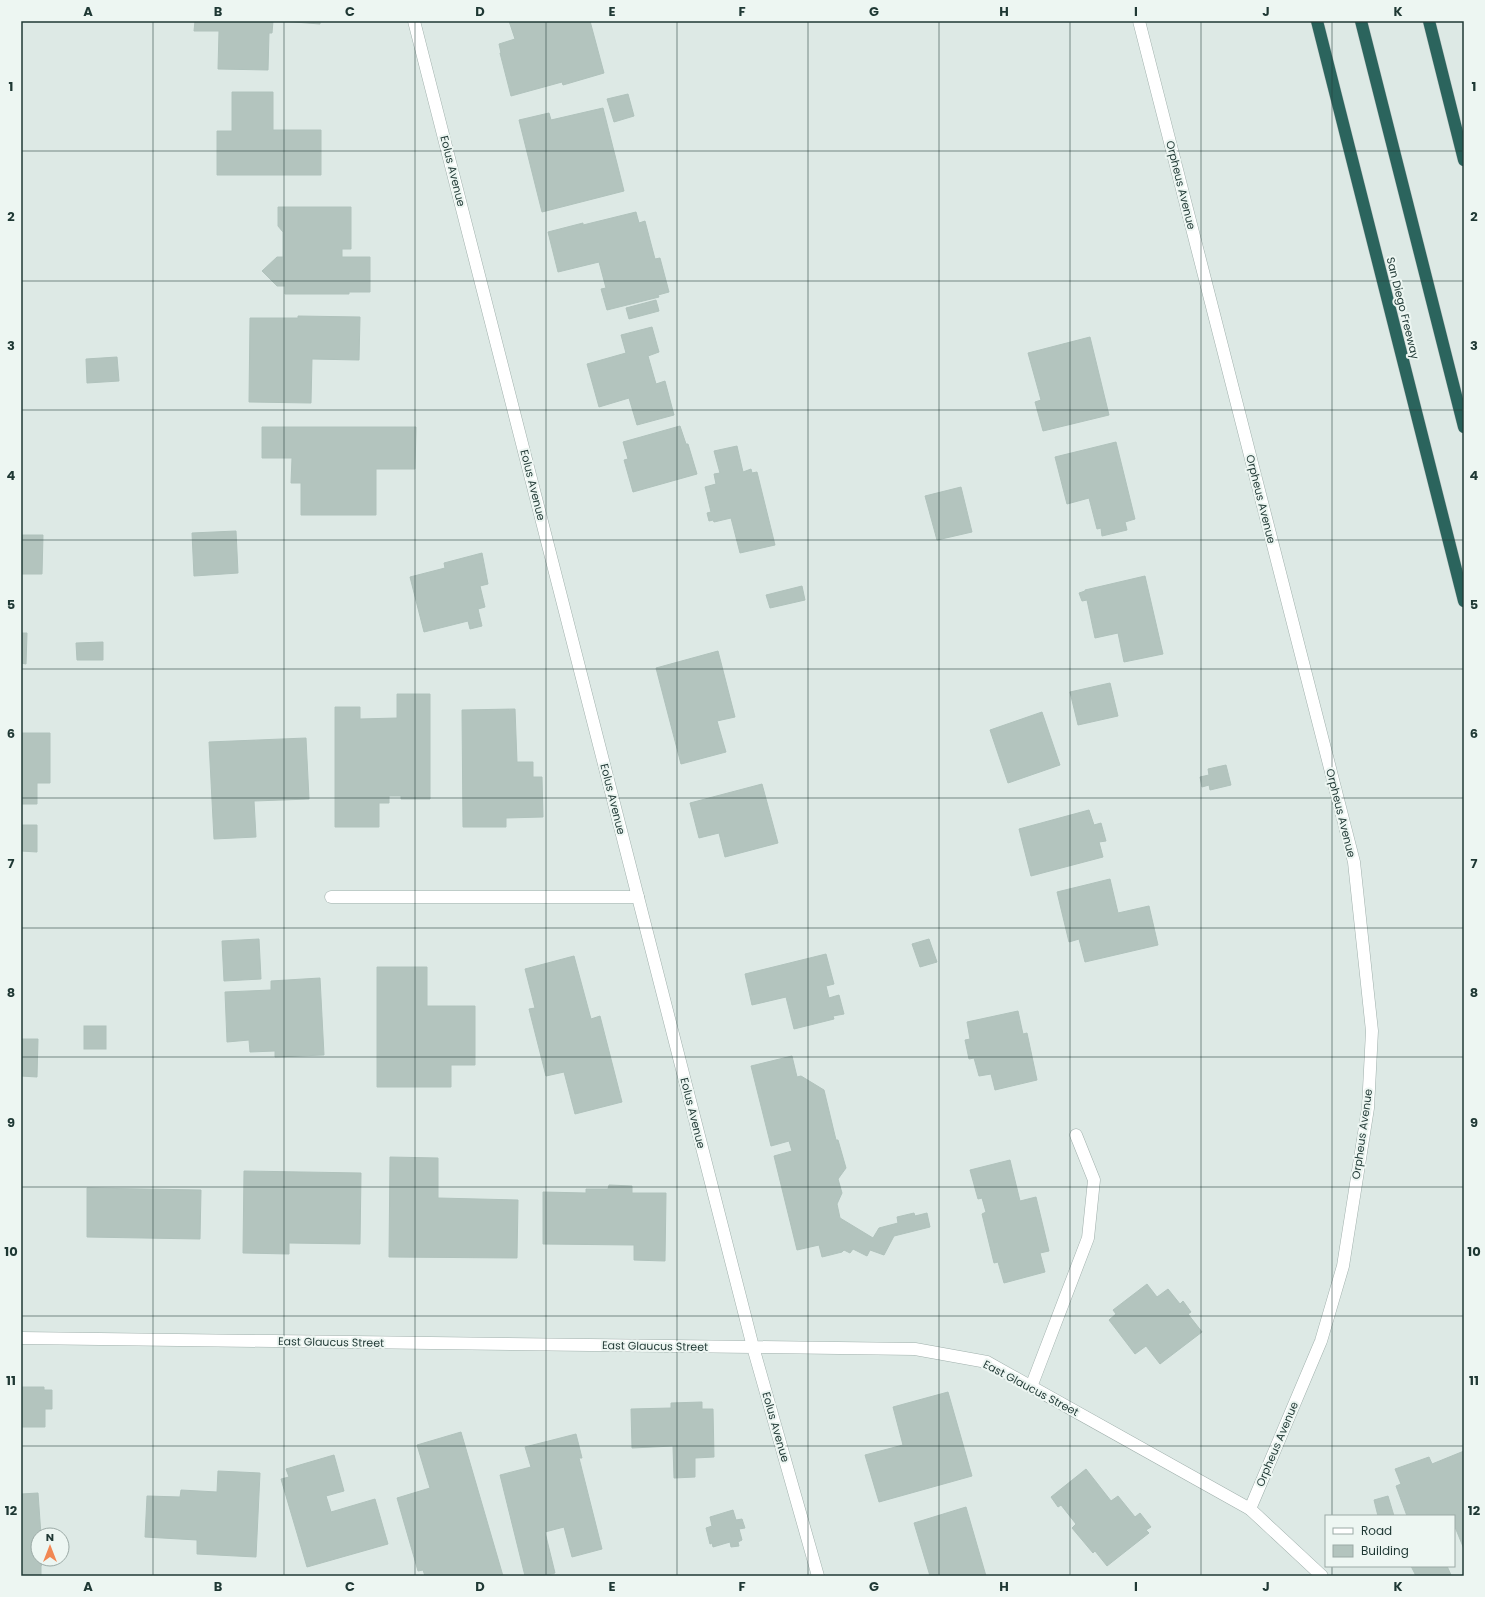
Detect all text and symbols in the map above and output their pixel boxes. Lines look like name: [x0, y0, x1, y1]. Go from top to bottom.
text: A: [83, 2, 93, 21]
text: B: [214, 2, 223, 21]
text: C: [345, 2, 355, 21]
text: D: [475, 2, 485, 21]
text: E: [608, 2, 616, 21]
text: F: [738, 2, 746, 21]
text: G: [869, 2, 879, 21]
text: H: [999, 2, 1009, 21]
text: I: [1134, 2, 1138, 21]
text: J: [1262, 2, 1270, 21]
text: K: [1393, 2, 1403, 21]
text: 1: [9, 77, 13, 96]
text: 1: [1472, 77, 1476, 96]
street label: Eolus Avenue: [436, 134, 470, 208]
street label: Orpheus Avenue: [1162, 139, 1200, 231]
text: 2: [7, 207, 15, 226]
text: 2: [1470, 207, 1478, 226]
street label: San Diego Freeway: [1383, 255, 1424, 361]
text: 3: [7, 336, 15, 355]
text: 3: [1470, 336, 1478, 355]
street label: Eolus Avenue: [516, 448, 550, 522]
street label: Orpheus Avenue: [1242, 453, 1280, 545]
text: 4: [7, 466, 16, 485]
text: 4: [1470, 466, 1479, 485]
text: 5: [7, 595, 15, 614]
text: 5: [1470, 595, 1478, 614]
text: 6: [7, 724, 15, 743]
text: 6: [1470, 724, 1478, 743]
street label: Eolus Avenue: [596, 762, 630, 836]
street label: Orpheus Avenue: [1322, 767, 1360, 859]
text: 7: [8, 854, 15, 873]
text: 7: [1471, 854, 1478, 873]
text: 8: [7, 983, 15, 1002]
text: 8: [1470, 983, 1478, 1002]
street label: Eolus Avenue: [676, 1076, 710, 1150]
street label: Orpheus Avenue: [1348, 1088, 1376, 1180]
text: 9: [7, 1113, 15, 1132]
text: 9: [1470, 1113, 1478, 1132]
text: 10: [4, 1242, 18, 1261]
text: 10: [1467, 1242, 1481, 1261]
street label: East Glaucus Street: [278, 1333, 384, 1351]
street label: East Glaucus Street: [602, 1337, 708, 1355]
street label: East Glaucus Street: [980, 1356, 1082, 1420]
text: 11: [6, 1371, 16, 1390]
text: 11: [1469, 1371, 1479, 1390]
street label: Eolus Avenue: [758, 1390, 794, 1464]
street label: Orpheus Avenue: [1252, 1399, 1302, 1489]
text: 12: [5, 1501, 18, 1520]
text: 12: [1468, 1501, 1481, 1520]
legend: [1325, 1515, 1455, 1567]
text: Road: [1361, 1522, 1392, 1539]
north arrow: [30, 1527, 70, 1567]
text: N: [46, 1529, 54, 1545]
text: Building: [1361, 1542, 1409, 1559]
text: A: [83, 1577, 93, 1596]
text: B: [214, 1577, 223, 1596]
text: C: [345, 1577, 355, 1596]
text: D: [475, 1577, 485, 1596]
text: E: [608, 1577, 616, 1596]
text: F: [738, 1577, 746, 1596]
text: G: [869, 1577, 879, 1596]
text: H: [999, 1577, 1009, 1596]
text: I: [1134, 1577, 1138, 1596]
text: J: [1262, 1577, 1270, 1596]
text: K: [1393, 1577, 1403, 1596]

